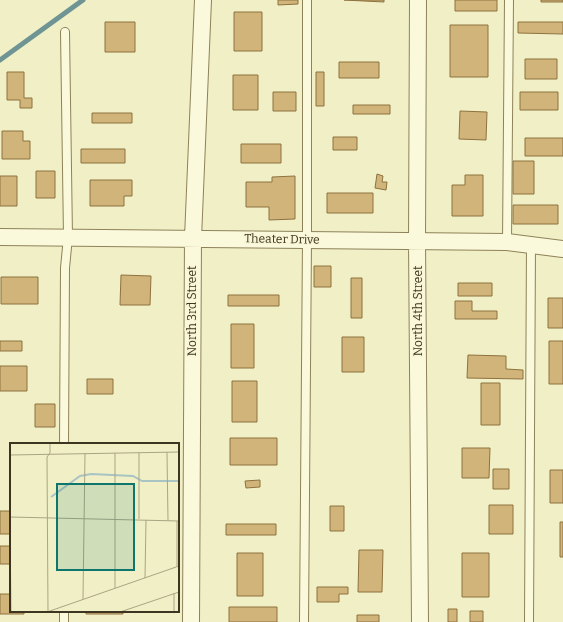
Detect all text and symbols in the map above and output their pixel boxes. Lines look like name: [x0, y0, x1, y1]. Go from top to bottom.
street label: Theater Drive: [244, 231, 320, 247]
street label: North 3rd Street: [185, 265, 199, 356]
street label: North 4th Street: [411, 265, 425, 356]
inset map: [10, 443, 179, 612]

